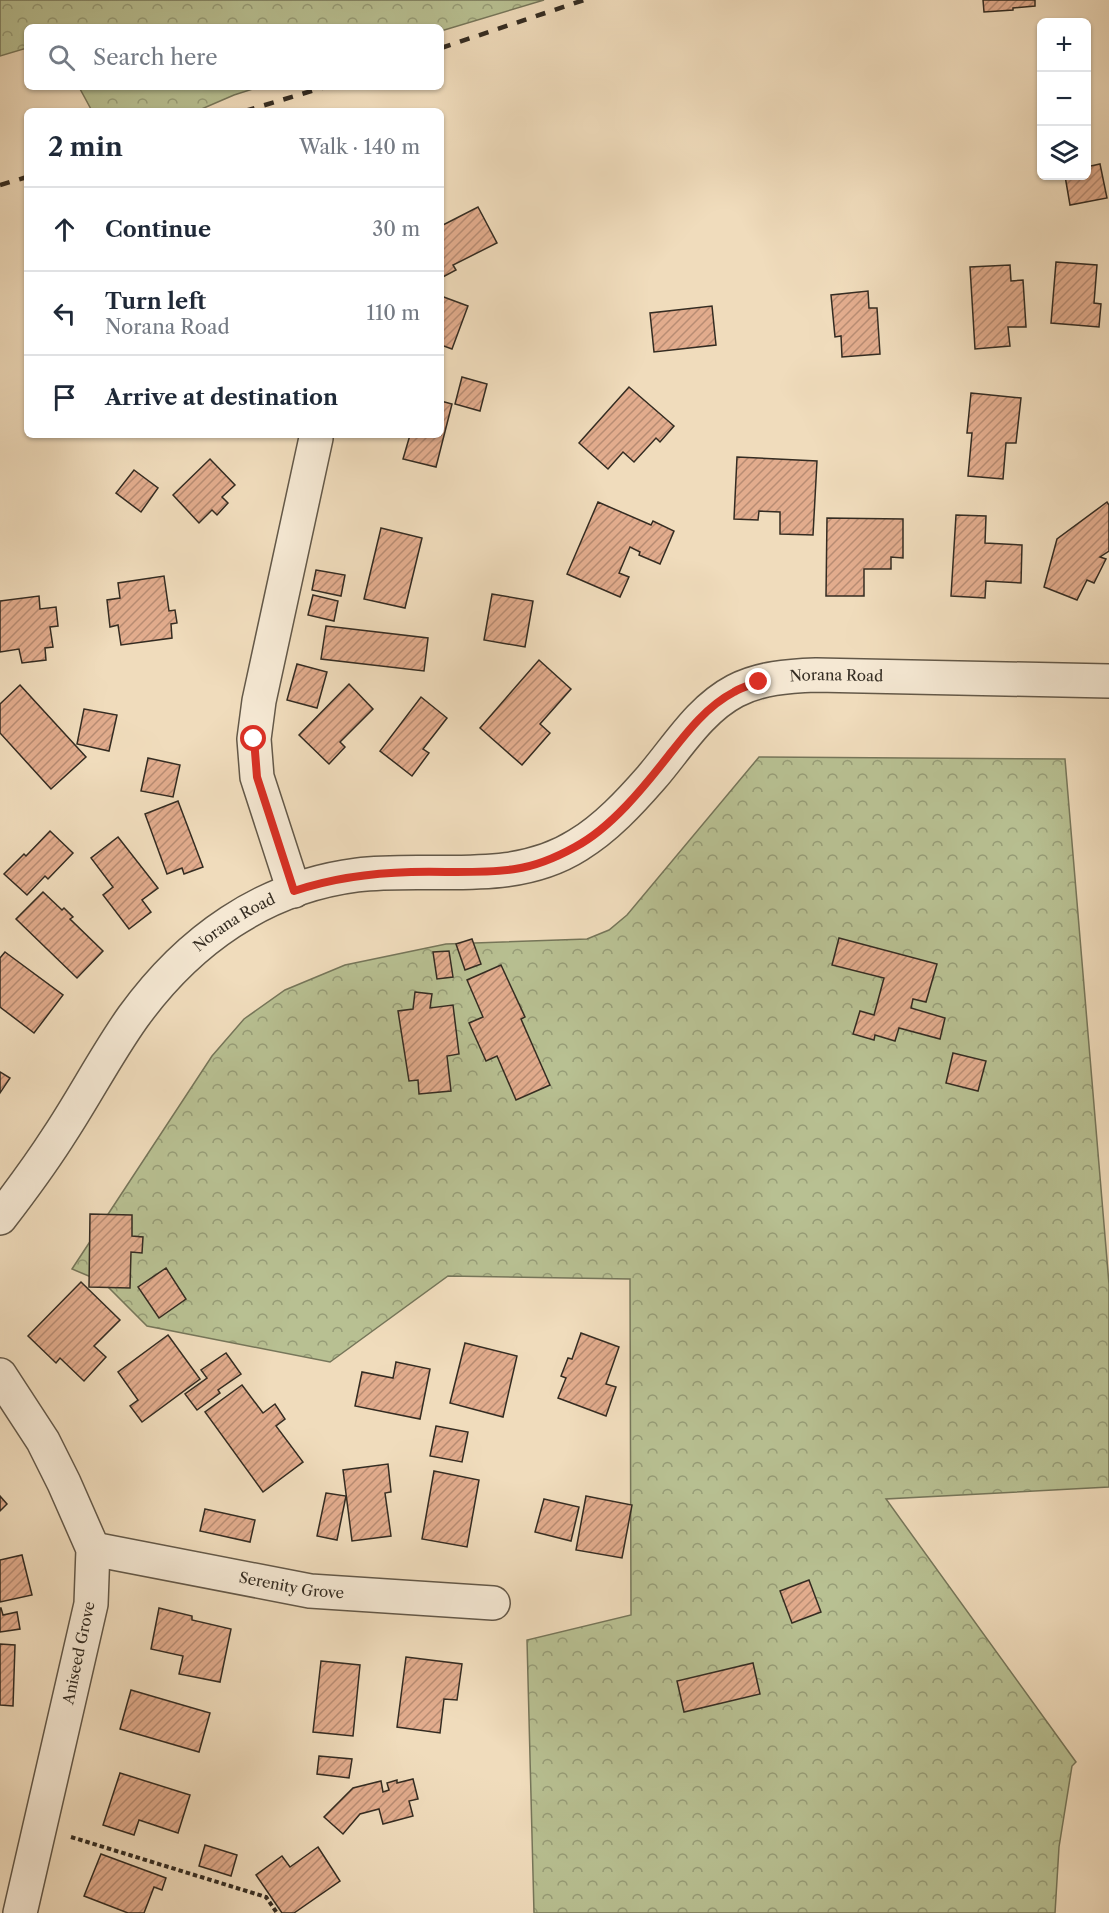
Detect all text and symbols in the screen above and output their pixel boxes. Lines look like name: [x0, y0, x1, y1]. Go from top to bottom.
map controls: [1037, 18, 1091, 180]
button: +: [1037, 18, 1091, 72]
search box: [24, 24, 444, 90]
icon: search: [45, 41, 78, 74]
text: Search here: [93, 44, 218, 71]
button: −: [1037, 72, 1091, 126]
button: layers: [1037, 126, 1091, 180]
text: 2 min: [48, 131, 123, 163]
text: Walk · 140 m: [299, 135, 420, 159]
icon: ahead: [48, 213, 81, 246]
text: Continue: [105, 216, 211, 243]
text: 30 m: [372, 217, 420, 241]
text: Turn left: [105, 288, 206, 315]
icon: left: [48, 297, 81, 330]
text: 110 m: [367, 301, 420, 325]
text: Norana Road: [105, 315, 230, 339]
icon: arrive: [48, 381, 81, 414]
text: Arrive at destination: [105, 384, 338, 411]
street label: Norana Road: [789, 665, 883, 685]
route end: [745, 668, 771, 694]
route start: [240, 725, 266, 751]
street label: Norana Road: [189, 889, 278, 955]
street label: Serenity Grove: [237, 1567, 345, 1602]
street label: Aniseed Grove: [58, 1600, 99, 1707]

